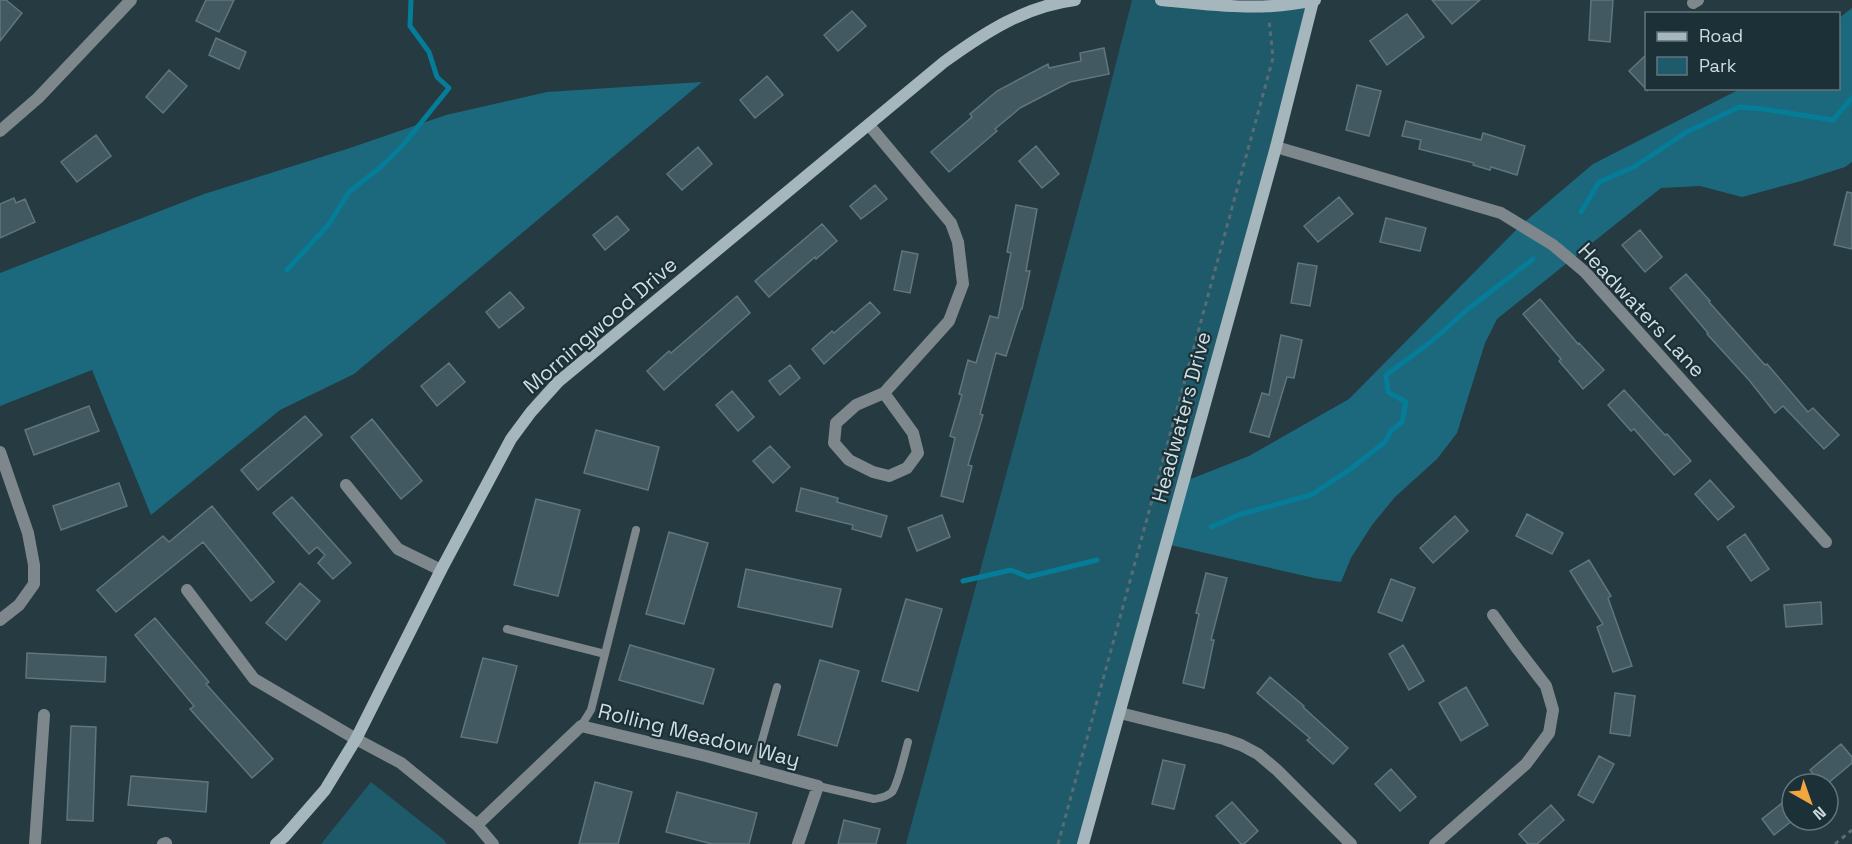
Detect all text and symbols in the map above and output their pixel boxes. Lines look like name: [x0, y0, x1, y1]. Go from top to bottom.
legend: [1645, 12, 1840, 90]
text: Road: [1699, 24, 1743, 47]
text: Park: [1699, 54, 1737, 77]
street label: Headwaters Lane: [1573, 237, 1711, 383]
street label: Morningwood Drive: [517, 251, 683, 399]
street label: Headwaters Drive: [1145, 329, 1217, 505]
street label: Rolling Meadow Way: [595, 697, 803, 773]
north arrow: [1780, 772, 1840, 832]
text: N: [1808, 802, 1830, 825]

